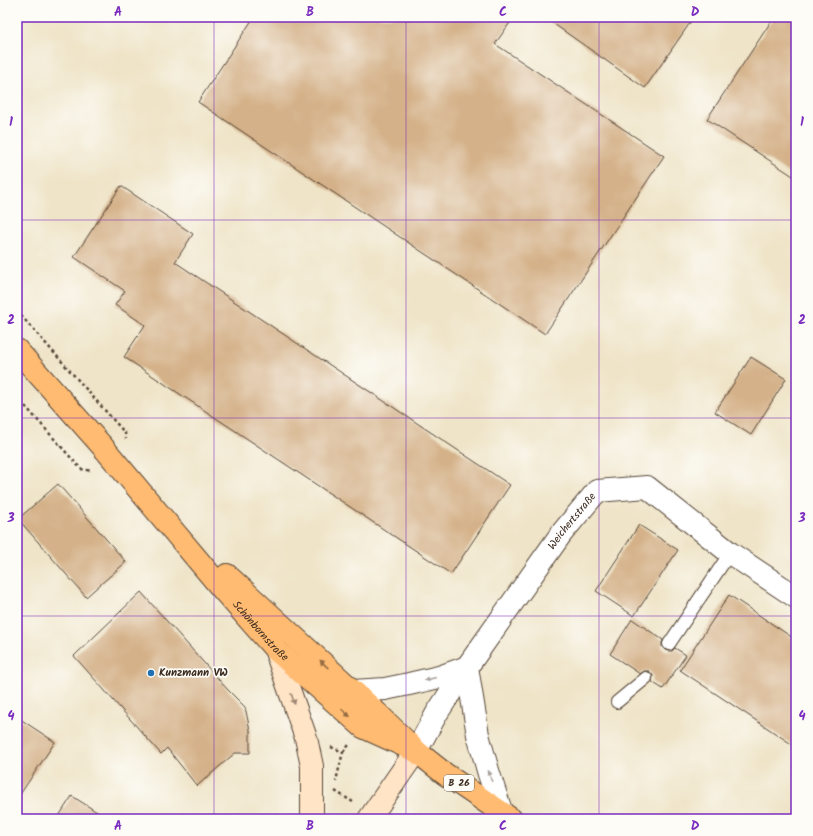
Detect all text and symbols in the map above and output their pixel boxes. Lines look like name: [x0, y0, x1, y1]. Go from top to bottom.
text: A: [114, 2, 122, 23]
text: B: [306, 2, 314, 23]
text: C: [499, 2, 507, 23]
text: D: [691, 2, 700, 23]
text: 1: [9, 112, 13, 133]
text: 1: [800, 112, 804, 133]
text: 2: [7, 310, 15, 331]
text: 2: [798, 310, 806, 331]
street label: Weichertstraße: [543, 489, 601, 554]
text: 3: [6, 508, 15, 529]
text: 3: [797, 508, 806, 529]
street label: Schönbornstraße: [228, 597, 293, 666]
one-way arrow: [319, 660, 329, 669]
place label: Kunzmann VW: [159, 664, 228, 682]
marker: Kunzmann VW: [146, 668, 156, 678]
one-way arrow: [424, 676, 436, 682]
one-way arrow: [290, 693, 296, 705]
text: 4: [7, 706, 15, 727]
text: 4: [798, 706, 806, 727]
one-way arrow: [341, 708, 351, 717]
one-way arrow: [487, 770, 493, 782]
road number: B 26: [444, 775, 474, 791]
text: A: [114, 816, 122, 836]
text: B: [306, 816, 314, 836]
text: C: [499, 816, 507, 836]
text: D: [691, 816, 700, 836]

